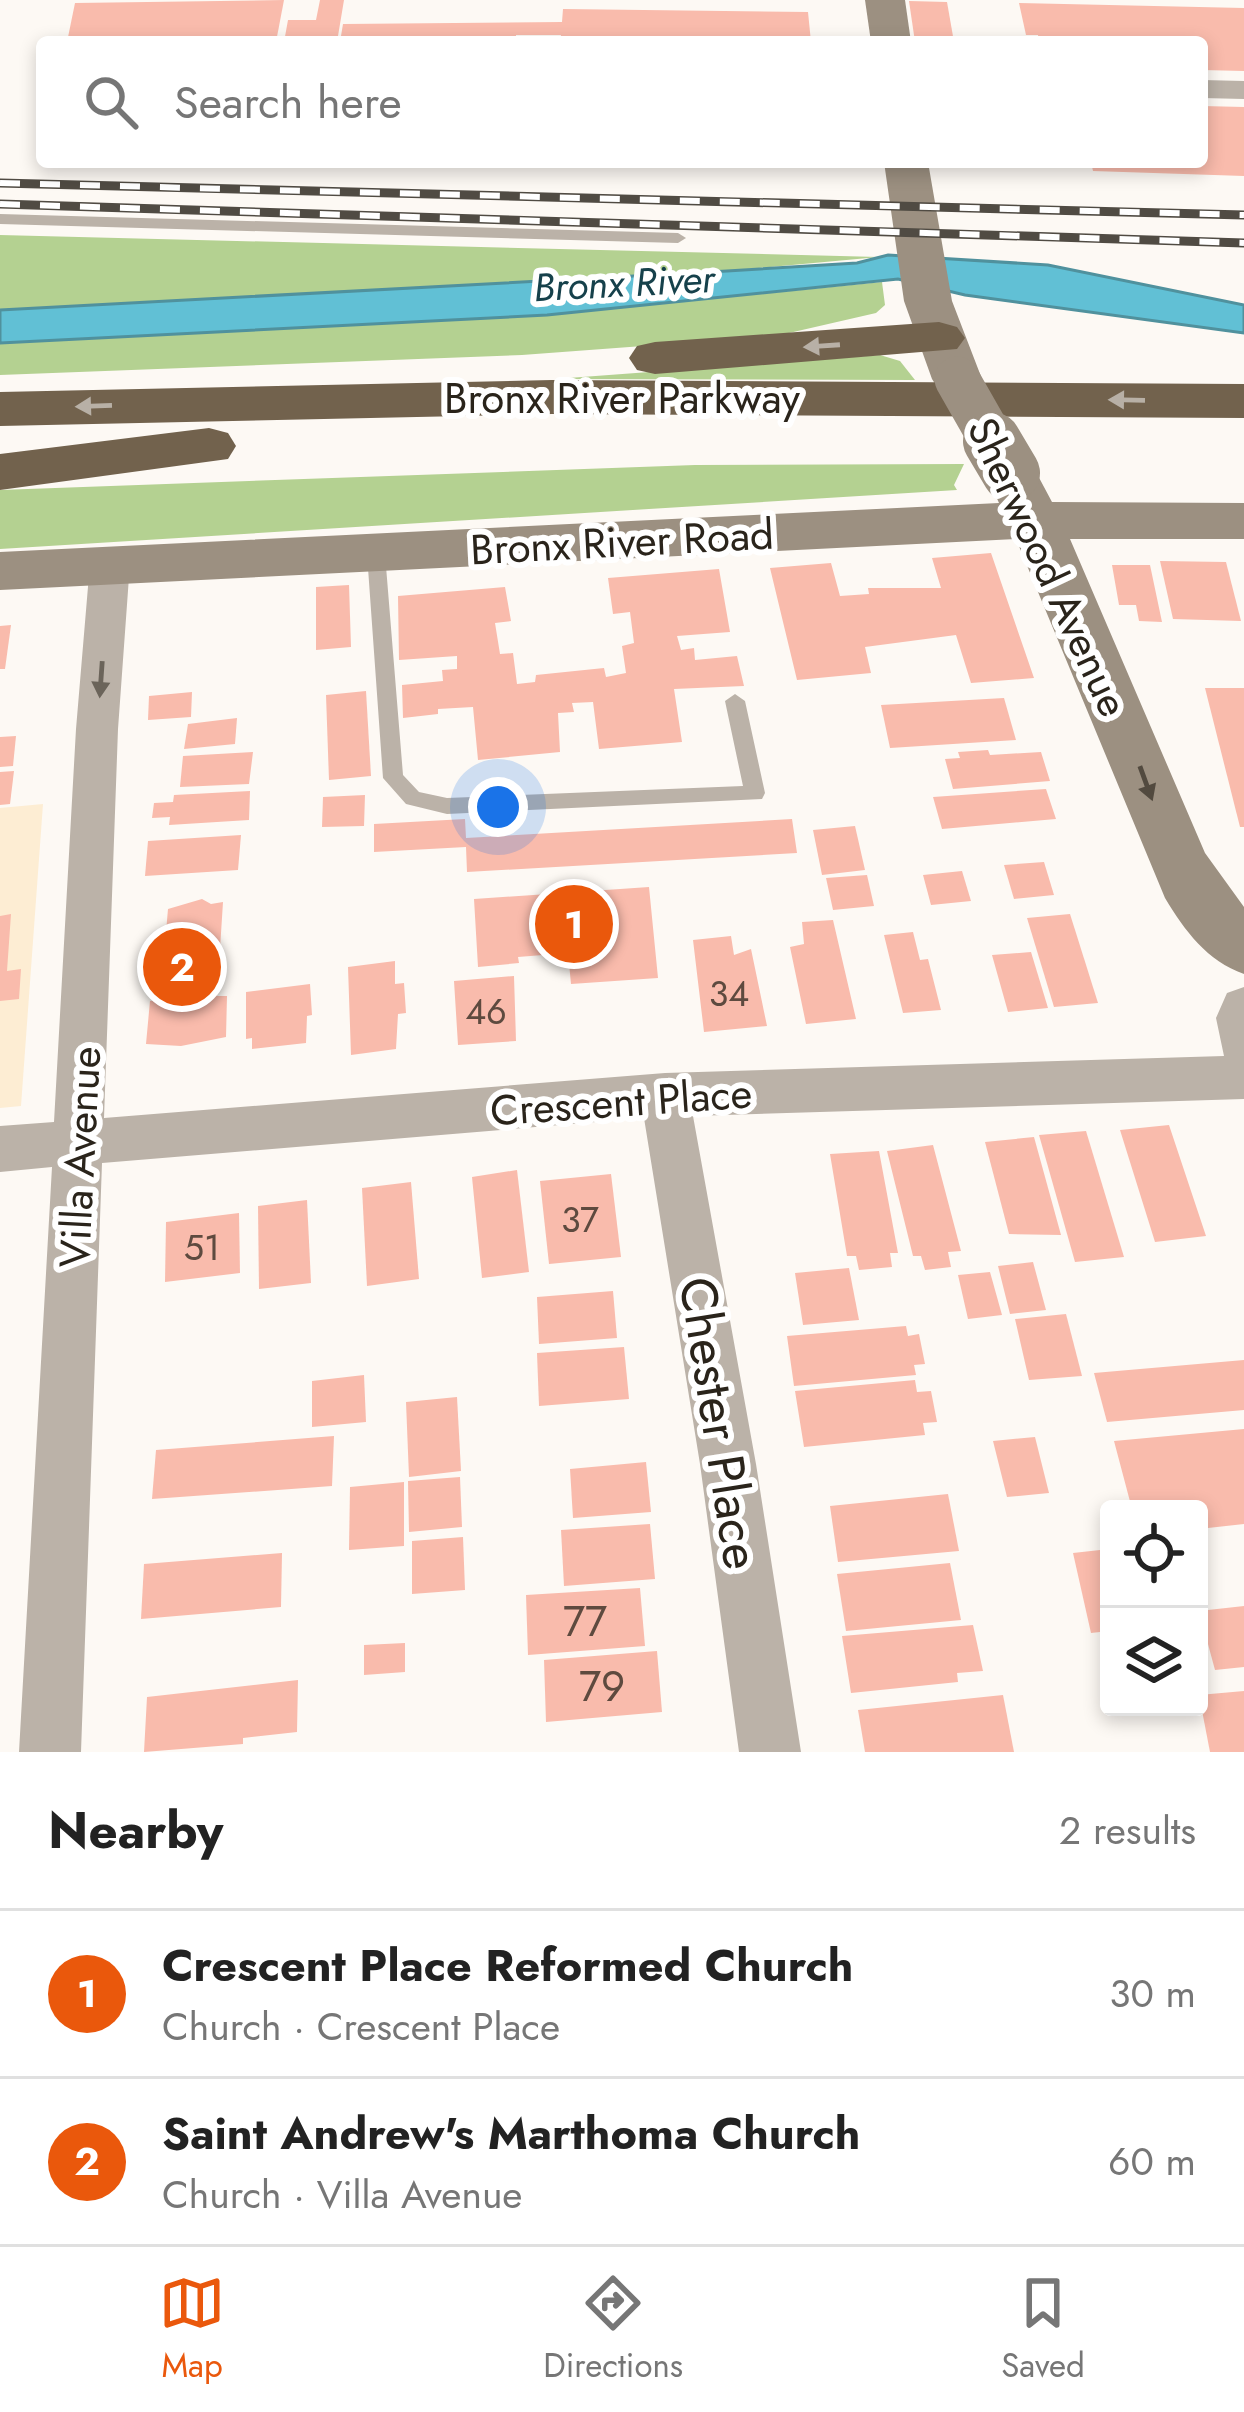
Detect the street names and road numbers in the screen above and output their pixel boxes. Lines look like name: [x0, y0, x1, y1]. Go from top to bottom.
street label: Bronx River Parkway: [444, 368, 800, 429]
street label: Sherwood Avenue: [952, 408, 1144, 726]
street label: Bronx River Road: [469, 504, 775, 580]
street label: Villa Avenue: [44, 1045, 116, 1269]
street label: Crescent Place: [488, 1062, 754, 1142]
street label: Chester Place: [660, 1272, 780, 1574]

